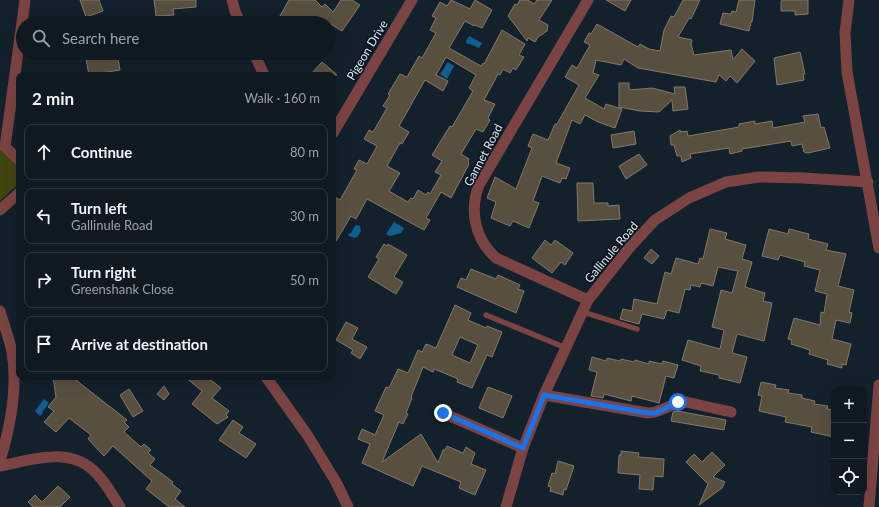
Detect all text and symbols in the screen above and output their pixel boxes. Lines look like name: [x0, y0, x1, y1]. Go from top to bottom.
search box: [16, 16, 336, 60]
street label: Pigeon Drive: [343, 17, 391, 83]
icon: search: [30, 27, 52, 49]
text: Search here: [62, 29, 139, 47]
text: 2 min: [32, 88, 74, 109]
text: Walk · 160 m: [244, 90, 320, 106]
street label: Gannet Road: [460, 121, 506, 189]
icon: ahead: [33, 141, 55, 163]
text: Continue: [71, 143, 132, 161]
text: 80 m: [290, 144, 319, 160]
text: Turn left: [71, 199, 127, 217]
icon: left: [33, 205, 55, 227]
text: 30 m: [290, 208, 319, 224]
text: Gallinule Road: [71, 217, 153, 233]
street label: Gallinule Road: [581, 218, 641, 286]
text: Turn right: [71, 263, 136, 281]
icon: right: [33, 269, 55, 291]
text: 50 m: [290, 272, 319, 288]
text: Greenshank Close: [71, 281, 174, 297]
icon: arrive: [33, 333, 55, 355]
text: Arrive at destination: [71, 335, 208, 353]
map controls: [831, 387, 867, 495]
button: +: [831, 387, 867, 423]
route start: [669, 393, 687, 411]
route end: [434, 404, 452, 422]
button: −: [831, 423, 867, 459]
button: locate: [831, 459, 867, 495]

